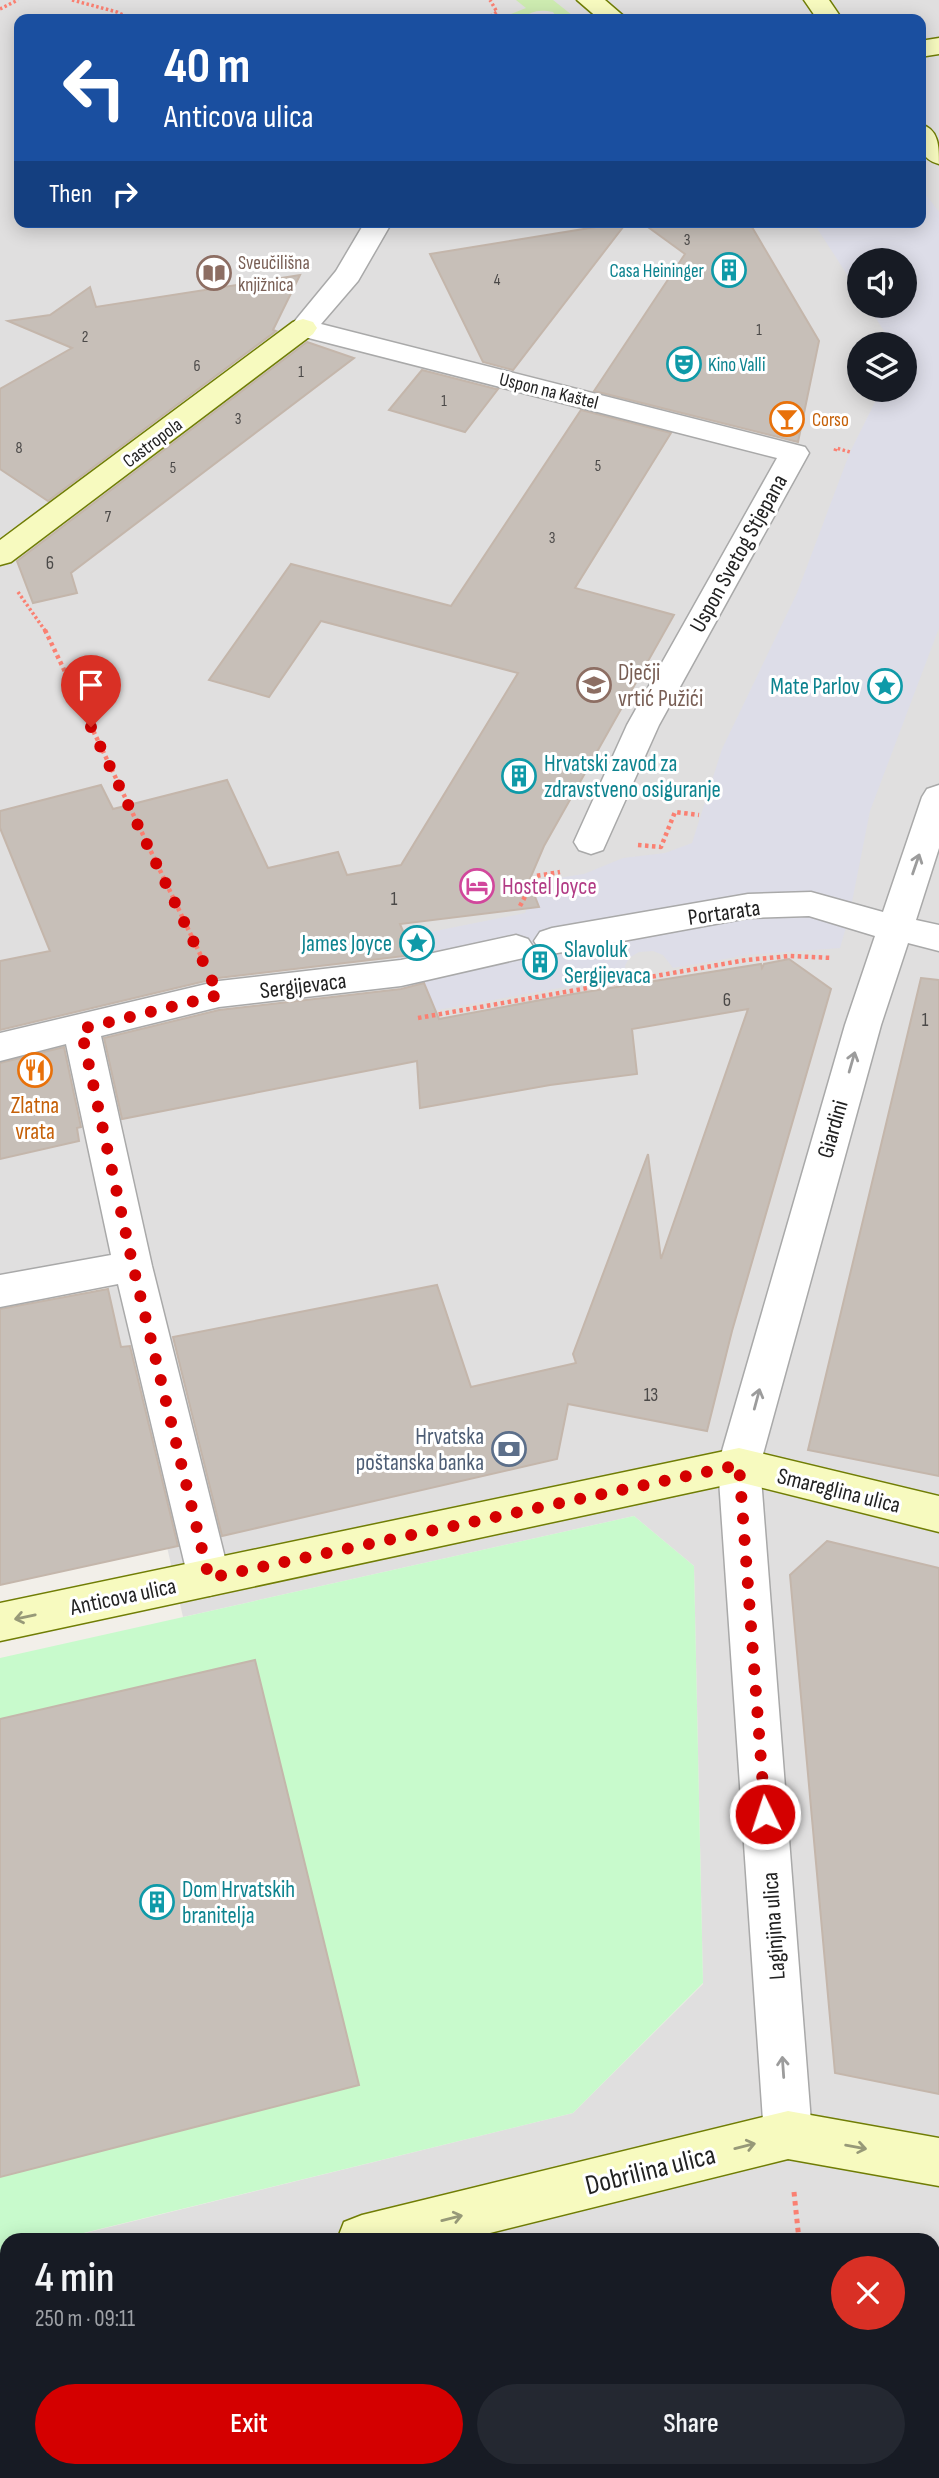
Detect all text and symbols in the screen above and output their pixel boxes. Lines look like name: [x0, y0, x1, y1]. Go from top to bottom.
text: 40 m: [164, 38, 250, 97]
icon: left: [49, 42, 140, 133]
text: Anticova ulica: [164, 98, 314, 137]
icon: right: [106, 175, 144, 213]
text: Then: [49, 179, 92, 210]
house number: 3: [684, 231, 690, 250]
map controls: [847, 248, 917, 402]
button: sound: [847, 248, 917, 318]
building icon: Casa Heininger: [710, 251, 748, 289]
place label: Sveučilišna knjižnica: [238, 252, 310, 297]
library icon: Sveučilišna knjižnica: [195, 254, 233, 292]
place label: Casa Heininger: [609, 260, 705, 283]
house number: 4: [494, 271, 501, 290]
house number: 1: [756, 321, 762, 340]
house number: 2: [82, 328, 88, 347]
button: layers: [847, 332, 917, 402]
theatre icon: Kino Valli: [665, 345, 703, 383]
place label: Kino Valli: [708, 354, 766, 377]
house number: 6: [193, 357, 201, 376]
house number: 1: [298, 363, 304, 382]
street label: Uspon na Kaštel: [497, 368, 600, 415]
house number: 1: [441, 392, 447, 411]
bar icon: Corso: [768, 400, 806, 438]
place label: Corso: [812, 409, 849, 432]
house number: 3: [235, 410, 241, 429]
street label: Castropola: [119, 413, 187, 473]
house number: 8: [15, 439, 23, 458]
house number: 5: [595, 457, 601, 476]
house number: 5: [170, 459, 176, 478]
street label: Uspon Svetog Stjepana: [684, 470, 794, 637]
house number: 7: [105, 508, 112, 527]
house number: 3: [549, 529, 555, 548]
house number: 6: [46, 552, 54, 575]
pin: [61, 655, 121, 727]
place label: Dječji vrtić Pužići: [618, 659, 703, 713]
icon: arrive: [72, 666, 110, 704]
school or university icon: Dječji vrtić Pužići: [575, 666, 613, 704]
place icon: Mate Parlov: [866, 667, 904, 705]
place label: Mate Parlov: [770, 673, 860, 701]
place label: Hrvatski zavod za zdravstveno osiguranje: [544, 750, 721, 804]
building icon: Hrvatski zavod za zdravstveno osiguranje: [500, 757, 538, 795]
one-way arrow: [911, 854, 923, 876]
hotel icon: Hostel Joyce: [458, 867, 496, 905]
place label: Hostel Joyce: [502, 873, 597, 901]
house number: 1: [391, 888, 398, 911]
street label: Portarata: [686, 894, 762, 932]
place icon: James Joyce: [398, 924, 436, 962]
place label: James Joyce: [300, 930, 392, 958]
place label: Slavoluk Sergijevaca: [564, 936, 651, 990]
building icon: Slavoluk Sergijevaca: [521, 943, 559, 981]
street label: Sergijevaca: [258, 967, 348, 1005]
house number: 6: [723, 989, 731, 1012]
house number: 1: [922, 1009, 929, 1032]
restaurant icon: Zlatna vrata: [16, 1051, 54, 1089]
one-way arrow: [846, 1051, 859, 1073]
place label: Zlatna vrata: [11, 1092, 59, 1146]
street label: Giardini: [811, 1097, 855, 1161]
house number: 13: [644, 1384, 658, 1407]
one-way arrow: [751, 1388, 764, 1411]
place label: Hrvatska poštanska banka: [356, 1423, 484, 1477]
bank icon: Hrvatska poštanska banka: [490, 1430, 528, 1468]
street label: Smareglina ulica: [774, 1462, 903, 1520]
street label: Anticova ulica: [67, 1572, 179, 1622]
one-way arrow: [14, 1610, 37, 1624]
position arrow: [728, 1777, 802, 1851]
street label: Laginjina ulica: [756, 1871, 792, 1981]
place label: Dom Hrvatskih branitelja: [182, 1876, 295, 1930]
building icon: Dom Hrvatskih branitelja: [138, 1883, 176, 1921]
one-way arrow: [776, 2056, 789, 2079]
street label: Dobrilina ulica: [582, 2138, 719, 2203]
one-way arrow: [733, 2139, 755, 2152]
one-way arrow: [844, 2141, 866, 2154]
one-way arrow: [440, 2211, 463, 2224]
text: 4 min: [35, 2253, 114, 2304]
button: close: [831, 2256, 905, 2330]
text: 250 m · 09:11: [35, 2305, 135, 2333]
button: Exit: [35, 2384, 463, 2464]
button: Share: [477, 2384, 905, 2464]

